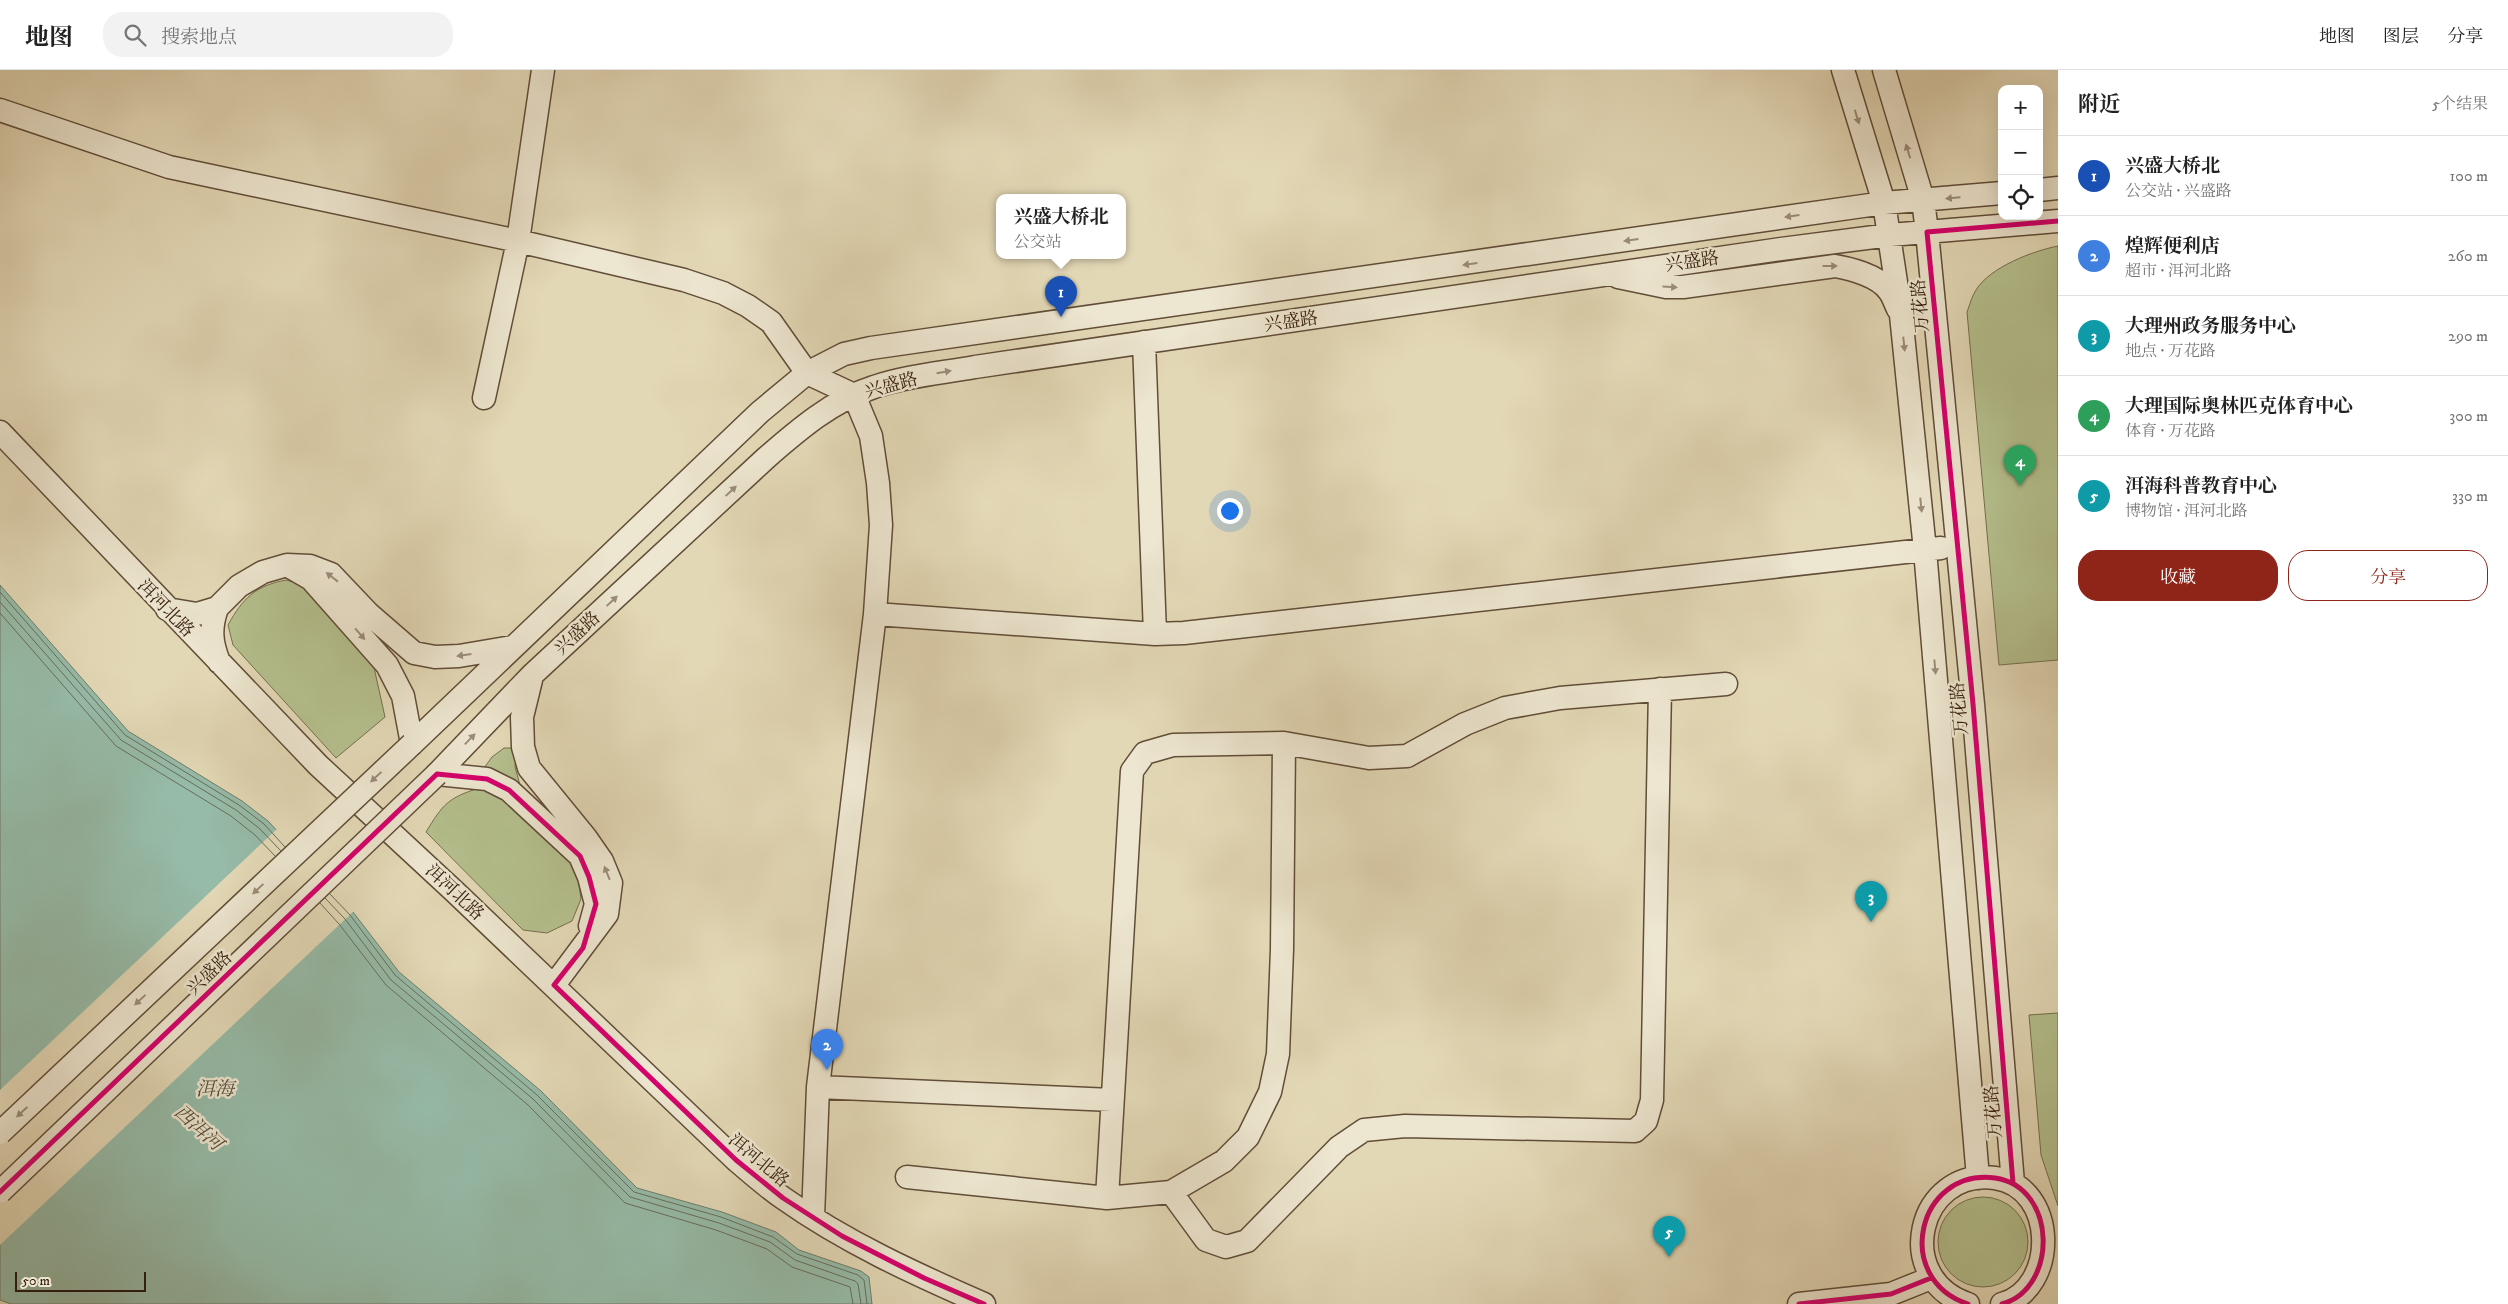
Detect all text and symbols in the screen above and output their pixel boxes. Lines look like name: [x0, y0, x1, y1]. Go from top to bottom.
search box: [103, 12, 453, 57]
icon: search: [121, 21, 149, 49]
text: 地图: [25, 23, 73, 53]
text: 搜索地点: [161, 26, 237, 49]
text: 地图: [2319, 26, 2355, 48]
text: 图层: [2383, 26, 2419, 48]
text: 分享: [2447, 26, 2483, 48]
map controls: [1998, 85, 2043, 220]
button: +: [1998, 85, 2043, 130]
text: 附近: [2078, 92, 2120, 118]
text: 5个结果: [2432, 94, 2488, 114]
one-way arrow: [1854, 109, 1862, 124]
button: −: [1998, 130, 2043, 175]
one-way arrow: [1904, 143, 1912, 158]
text: 兴盛大桥北: [2125, 155, 2220, 178]
text: 1: [2091, 166, 2097, 186]
text: 100 m: [2450, 166, 2488, 186]
button: locate: [1998, 175, 2043, 220]
text: 公交站 · 兴盛路: [2125, 181, 2232, 201]
popup: [996, 194, 1126, 259]
one-way arrow: [1945, 194, 1961, 202]
text: 兴盛大桥北: [1013, 206, 1109, 229]
one-way arrow: [1784, 213, 1800, 221]
text: 公交站: [1013, 232, 1062, 252]
text: 煌辉便利店: [2125, 235, 2220, 258]
one-way arrow: [1623, 236, 1639, 244]
text: 2: [2090, 246, 2098, 266]
text: 260 m: [2448, 246, 2488, 266]
street label: 兴盛路: [1664, 247, 1720, 277]
one-way arrow: [1462, 260, 1478, 268]
text: 超市 · 洱河北路: [2125, 261, 2232, 281]
one-way arrow: [1823, 262, 1839, 270]
pin: 1: [1045, 276, 1077, 317]
street label: 万花路: [1908, 278, 1934, 334]
one-way arrow: [1662, 283, 1678, 291]
street label: 兴盛路: [1263, 307, 1319, 337]
text: 大理州政务服务中心: [2125, 315, 2296, 338]
text: 3: [2091, 326, 2097, 346]
text: 290 m: [2448, 326, 2488, 346]
one-way arrow: [1900, 336, 1908, 352]
text: 地点 · 万花路: [2125, 341, 2216, 361]
street label: 兴盛路: [862, 368, 920, 404]
one-way arrow: [937, 368, 953, 376]
text: 大理国际奥林匹克体育中心: [2125, 395, 2353, 418]
text: 4: [2089, 406, 2099, 426]
text: 300 m: [2449, 406, 2488, 426]
text: 体育 · 万花路: [2125, 421, 2216, 441]
pin: 4: [2004, 445, 2036, 486]
text: 洱海科普教育中心: [2125, 475, 2277, 498]
one-way arrow: [724, 485, 737, 496]
text: 5: [2090, 486, 2098, 506]
text: 330 m: [2452, 486, 2488, 506]
your location: [1217, 498, 1243, 524]
one-way arrow: [1917, 498, 1925, 514]
text: 博物馆 · 洱河北路: [2125, 501, 2248, 521]
button: 收藏: [2078, 550, 2278, 601]
button: 分享: [2288, 550, 2488, 601]
one-way arrow: [326, 572, 339, 582]
street label: 洱河北路: [132, 575, 198, 642]
one-way arrow: [605, 595, 617, 607]
street label: 兴盛路: [550, 607, 605, 660]
one-way arrow: [354, 628, 365, 640]
one-way arrow: [456, 652, 472, 660]
one-way arrow: [1931, 659, 1939, 675]
street label: 万花路: [1947, 681, 1973, 737]
one-way arrow: [464, 733, 476, 745]
one-way arrow: [371, 771, 383, 783]
street label: 洱河北路: [420, 860, 488, 925]
one-way arrow: [603, 865, 611, 880]
pin: 3: [1855, 881, 1887, 922]
one-way arrow: [253, 883, 265, 895]
street label: 兴盛路: [183, 947, 237, 1000]
one-way arrow: [135, 994, 147, 1006]
pin: 2: [811, 1029, 843, 1070]
water label: 洱海: [196, 1078, 237, 1101]
street label: 万花路: [1981, 1084, 2007, 1140]
water label: 西洱河: [169, 1100, 229, 1158]
one-way arrow: [17, 1106, 29, 1118]
street label: 洱河北路: [724, 1129, 793, 1192]
pin: 5: [1653, 1216, 1685, 1257]
scale bar: [15, 1269, 146, 1292]
text: 50 m: [22, 1272, 50, 1290]

